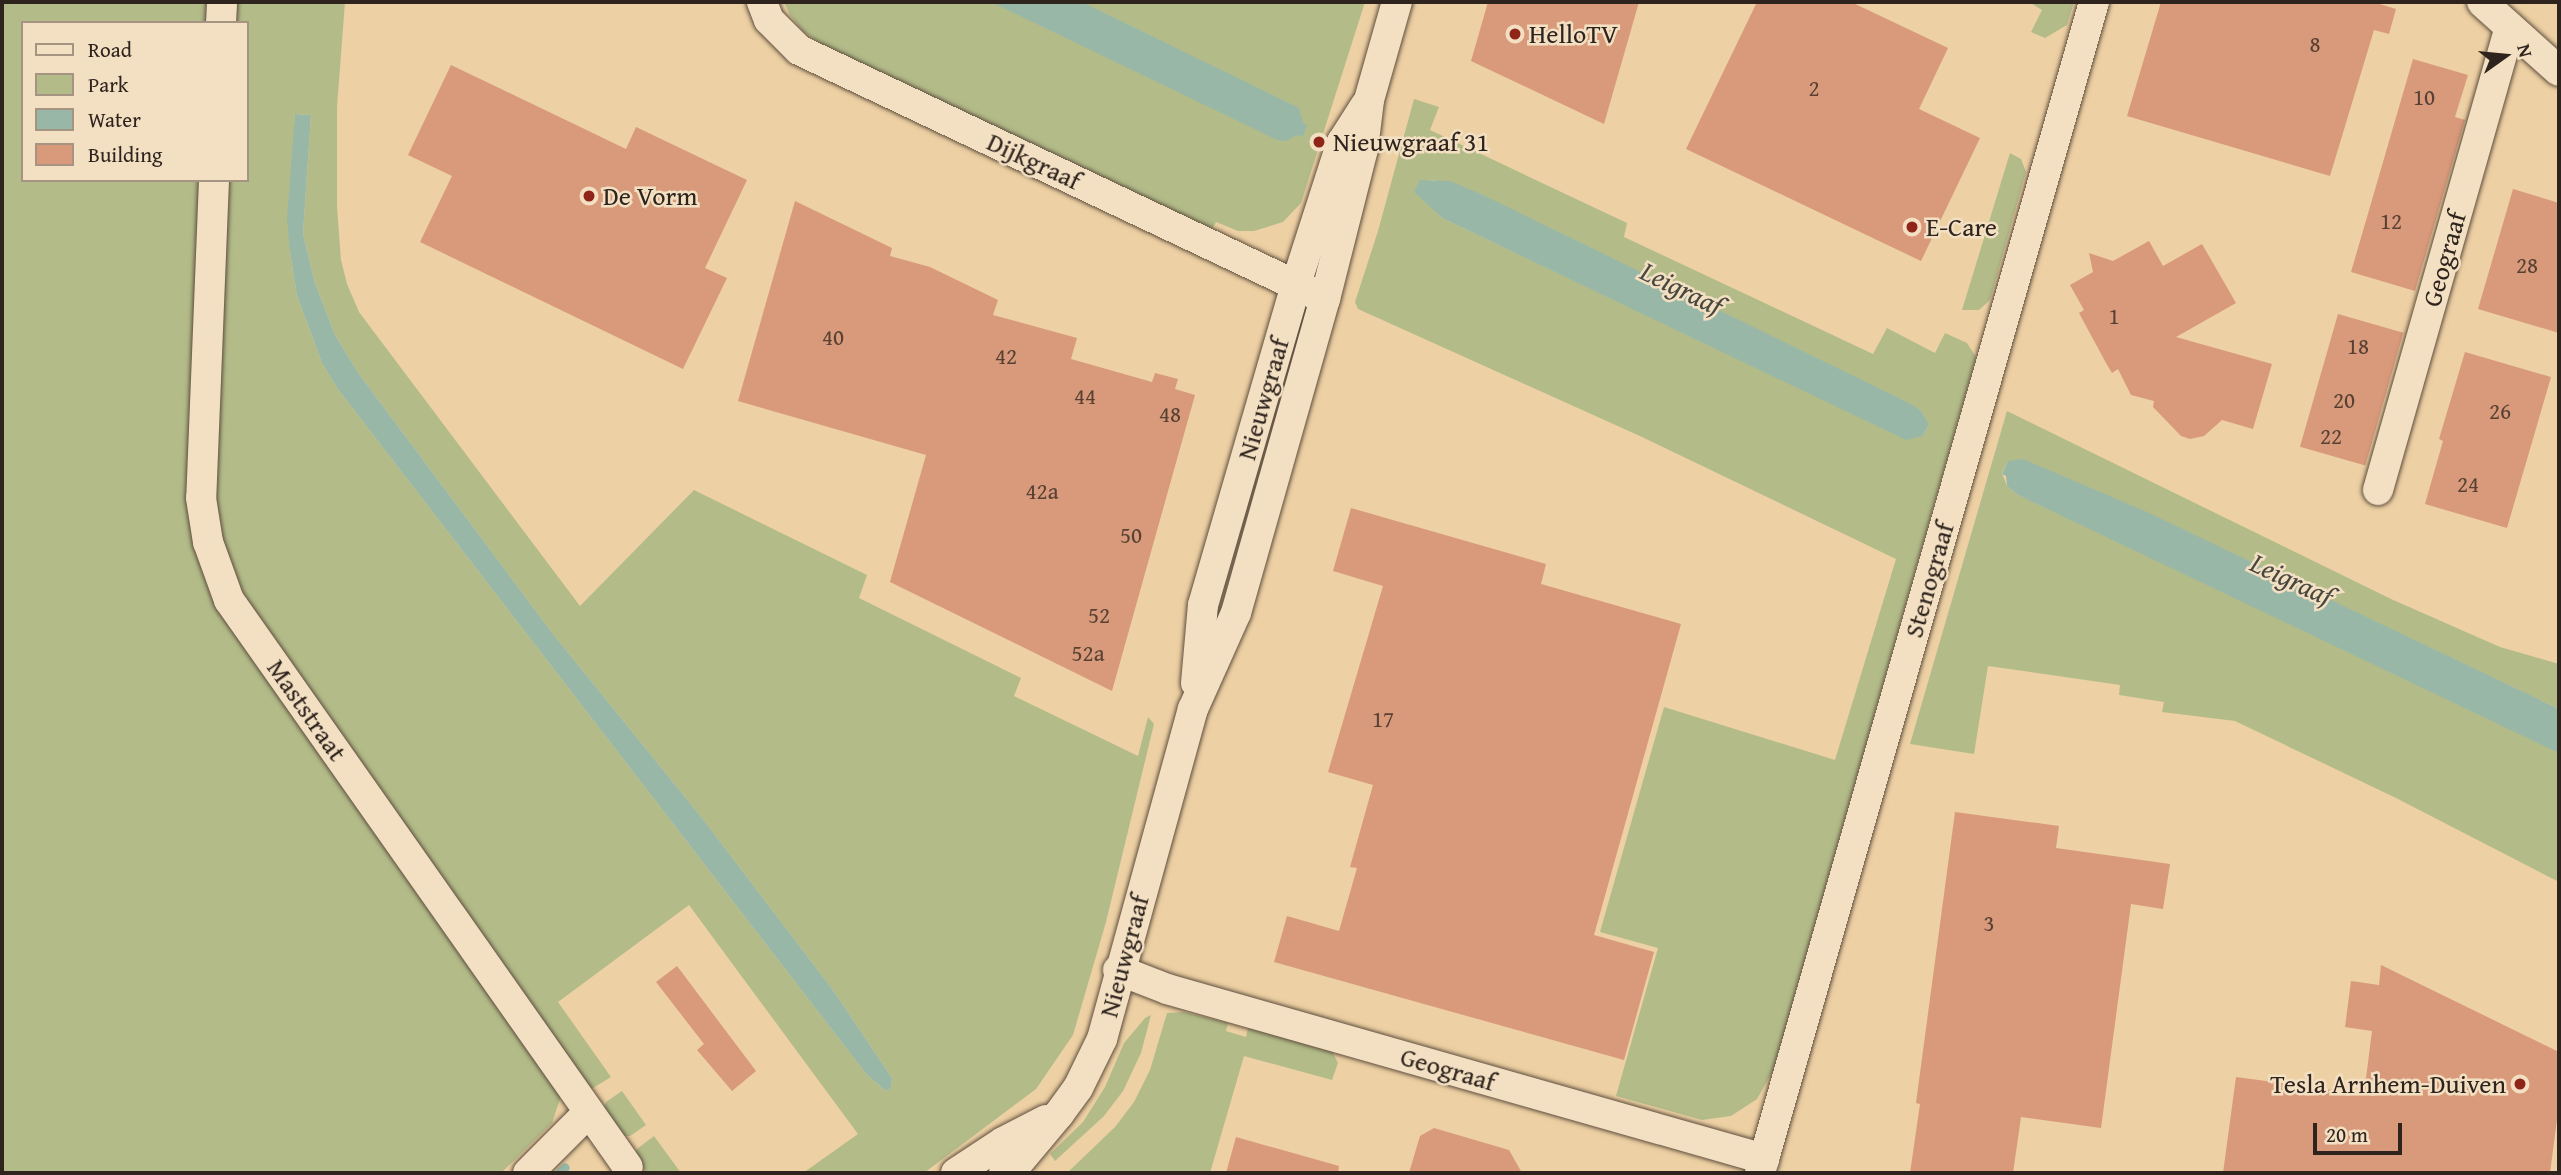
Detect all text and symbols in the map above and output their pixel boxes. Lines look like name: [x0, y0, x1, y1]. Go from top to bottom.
place label: HelloTV: [1529, 18, 1618, 50]
legend: [21, 21, 248, 182]
north arrow: [2470, 21, 2540, 91]
marker: HelloTV: [1507, 26, 1523, 42]
house number: 8: [2309, 30, 2321, 58]
text: Road: [88, 34, 132, 65]
text: N: [2510, 41, 2540, 60]
text: Park: [88, 69, 129, 100]
house number: 2: [1808, 74, 1820, 102]
house number: 10: [2413, 83, 2435, 111]
text: Water: [88, 104, 141, 135]
street label: Dijkgraaf: [982, 126, 1086, 196]
place label: Nieuwgraaf 31: [1333, 126, 1489, 158]
marker: Nieuwgraaf 31: [1311, 134, 1327, 150]
text: Building: [88, 139, 162, 170]
place label: De Vorm: [603, 180, 697, 212]
marker: De Vorm: [581, 188, 597, 204]
house number: 12: [2380, 207, 2402, 235]
street label: Geograaf: [2416, 208, 2472, 310]
place label: E-Care: [1926, 211, 1997, 243]
marker: E-Care: [1904, 219, 1920, 235]
house number: 28: [2516, 251, 2538, 279]
water label: Leigraaf: [1635, 254, 1729, 322]
house number: 1: [2108, 302, 2120, 330]
house number: 40: [822, 323, 844, 351]
house number: 18: [2347, 332, 2369, 360]
street label: Nieuwgraaf: [1231, 334, 1295, 464]
house number: 42: [995, 342, 1017, 370]
house number: 44: [1074, 382, 1096, 410]
house number: 20: [2333, 386, 2355, 414]
house number: 26: [2489, 397, 2511, 425]
house number: 48: [1159, 400, 1181, 428]
house number: 22: [2320, 422, 2342, 450]
house number: 24: [2457, 470, 2479, 498]
house number: 42a: [1025, 477, 1059, 505]
street label: Stenograaf: [1898, 519, 1960, 641]
house number: 50: [1120, 521, 1142, 549]
water label: Leigraaf: [2245, 545, 2339, 613]
house number: 52: [1088, 601, 1110, 629]
house number: 52a: [1071, 639, 1105, 667]
street label: Maststraat: [261, 653, 353, 767]
house number: 17: [1372, 705, 1394, 733]
street label: Nieuwgraaf: [1093, 891, 1155, 1021]
house number: 3: [1983, 909, 1995, 937]
street label: Geograaf: [1397, 1041, 1499, 1097]
place label: Tesla Arnhem-Duiven: [2270, 1068, 2506, 1100]
marker: Tesla Arnhem-Duiven: [2512, 1076, 2528, 1092]
scale bar: [2316, 1108, 2405, 1152]
text: 20 m: [2326, 1119, 2368, 1150]

